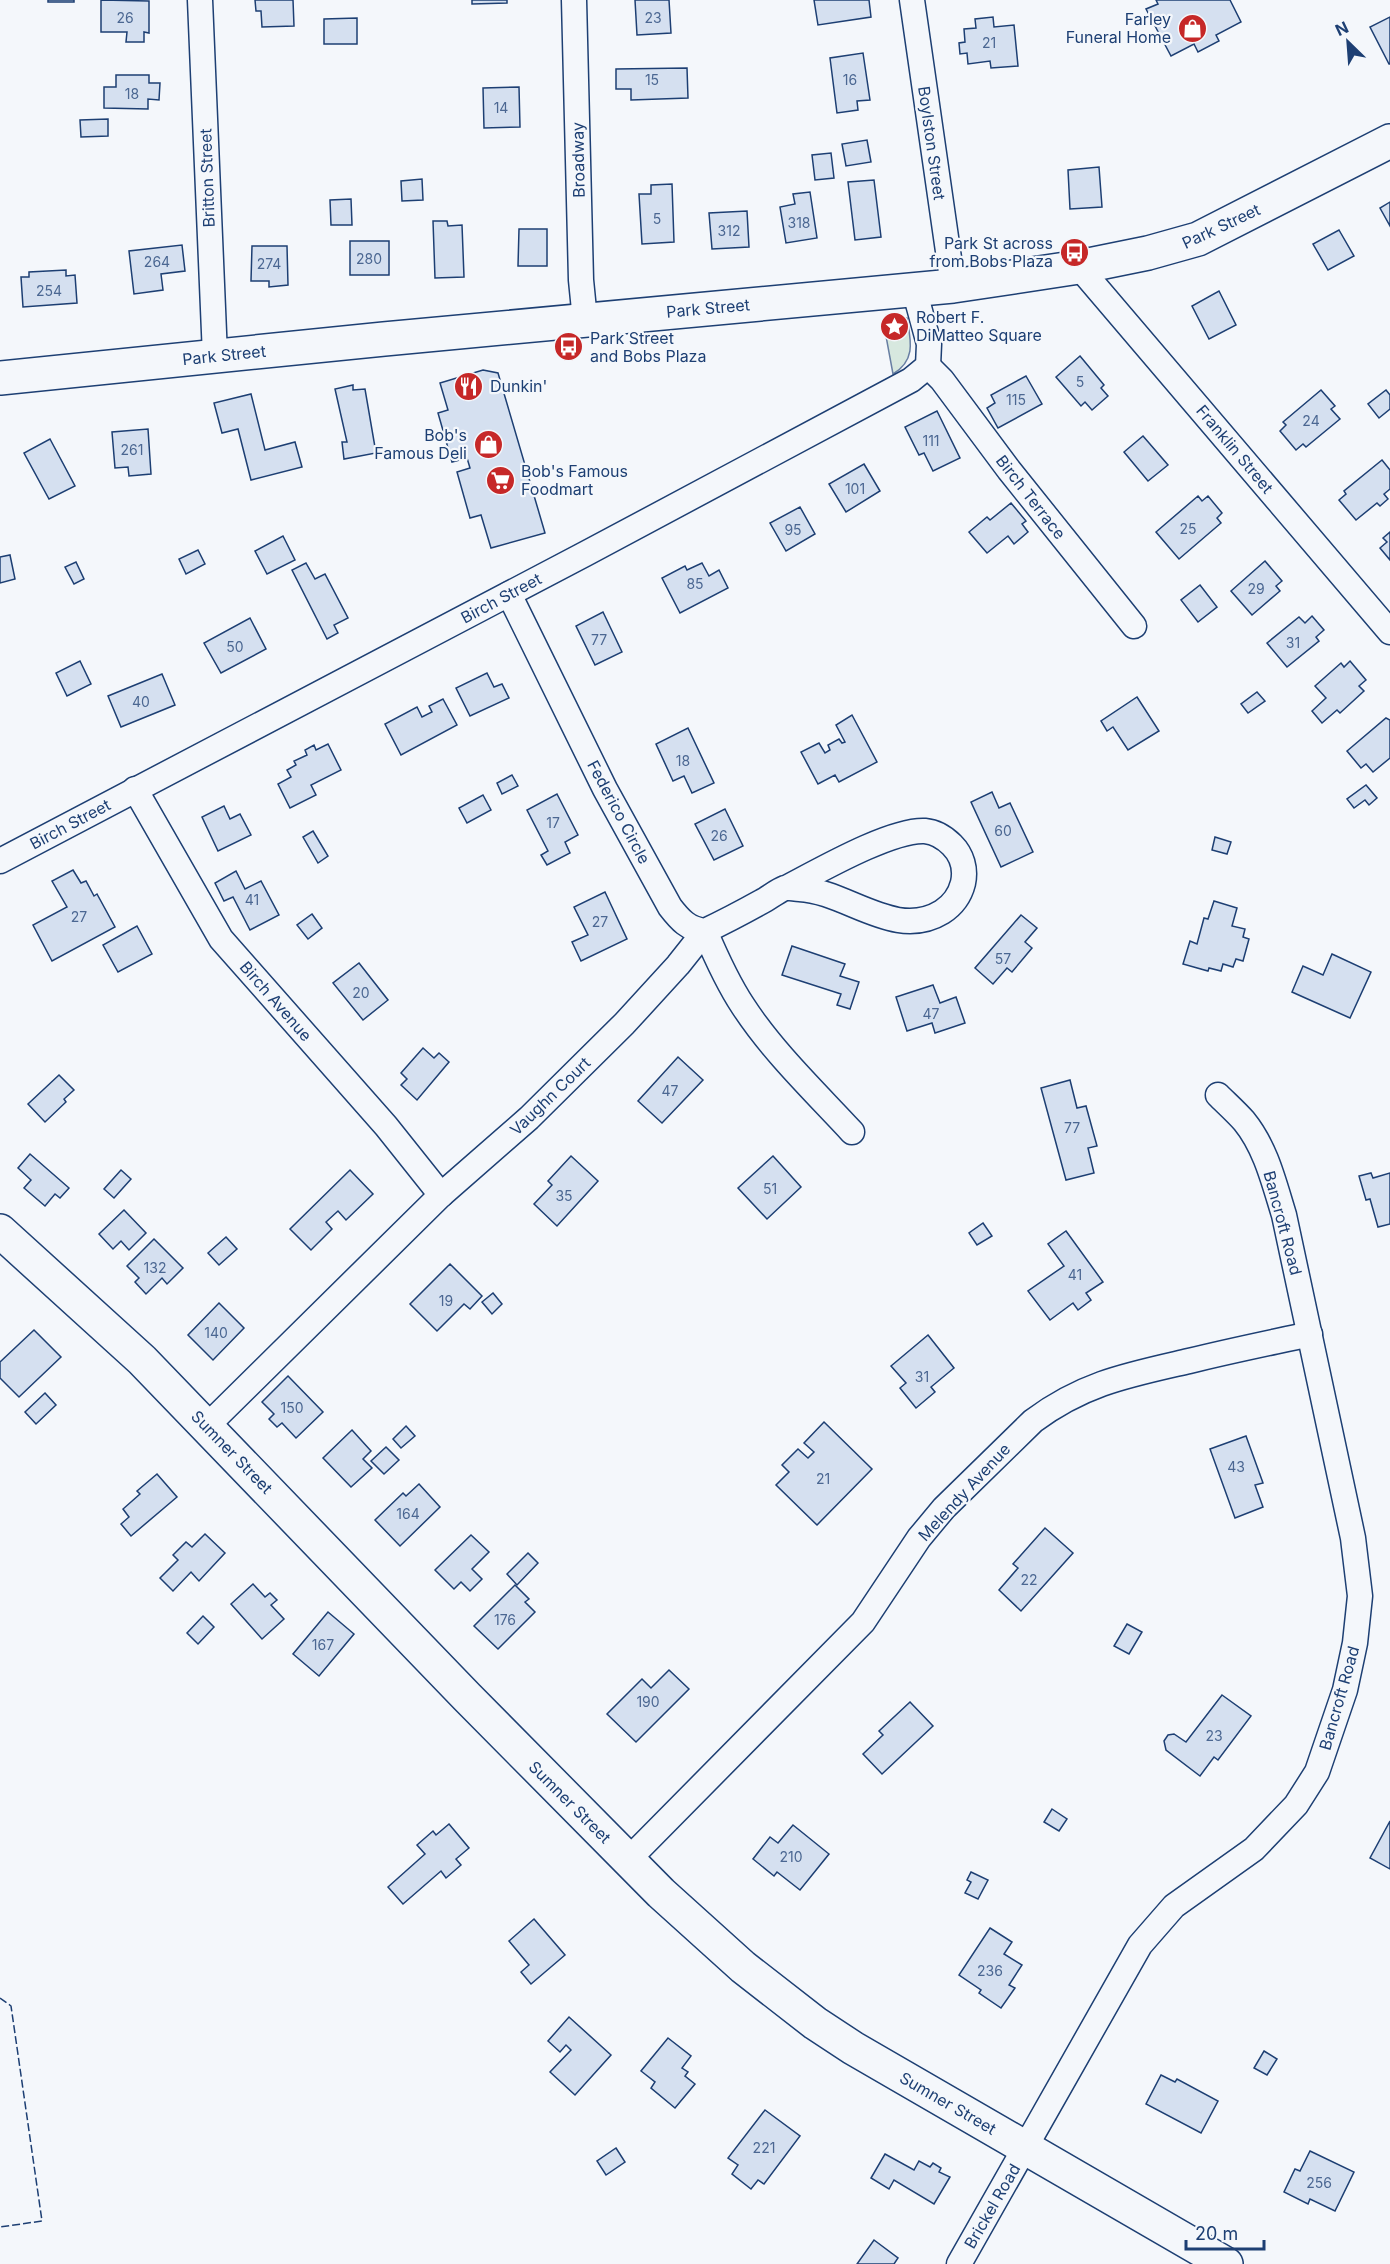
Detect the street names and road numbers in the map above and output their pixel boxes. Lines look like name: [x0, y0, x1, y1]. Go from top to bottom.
street label: Boylston Street: [914, 85, 950, 201]
street label: Broadway: [567, 122, 589, 198]
street label: Britton Street: [195, 128, 219, 228]
street label: Park Street: [1179, 199, 1263, 253]
street label: Park Street: [665, 294, 751, 322]
street label: Park Street: [181, 341, 267, 369]
street label: Franklin Street: [1192, 401, 1278, 497]
street label: Birch Terrace: [992, 451, 1070, 543]
street label: Birch Street: [457, 568, 545, 628]
street label: Federico Circle: [583, 757, 655, 867]
street label: Birch Street: [26, 794, 114, 854]
street label: Birch Avenue: [236, 957, 316, 1045]
street label: Vaughn Court: [506, 1053, 594, 1139]
street label: Bancroft Road: [1259, 1169, 1307, 1277]
street label: Sumner Street: [187, 1406, 277, 1498]
street label: Melendy Avenue: [914, 1439, 1014, 1545]
street label: Bancroft Road: [1315, 1644, 1363, 1752]
street label: Sumner Street: [525, 1757, 615, 1847]
street label: Sumner Street: [896, 2067, 1000, 2139]
street label: Brickel Road: [960, 2160, 1024, 2252]

